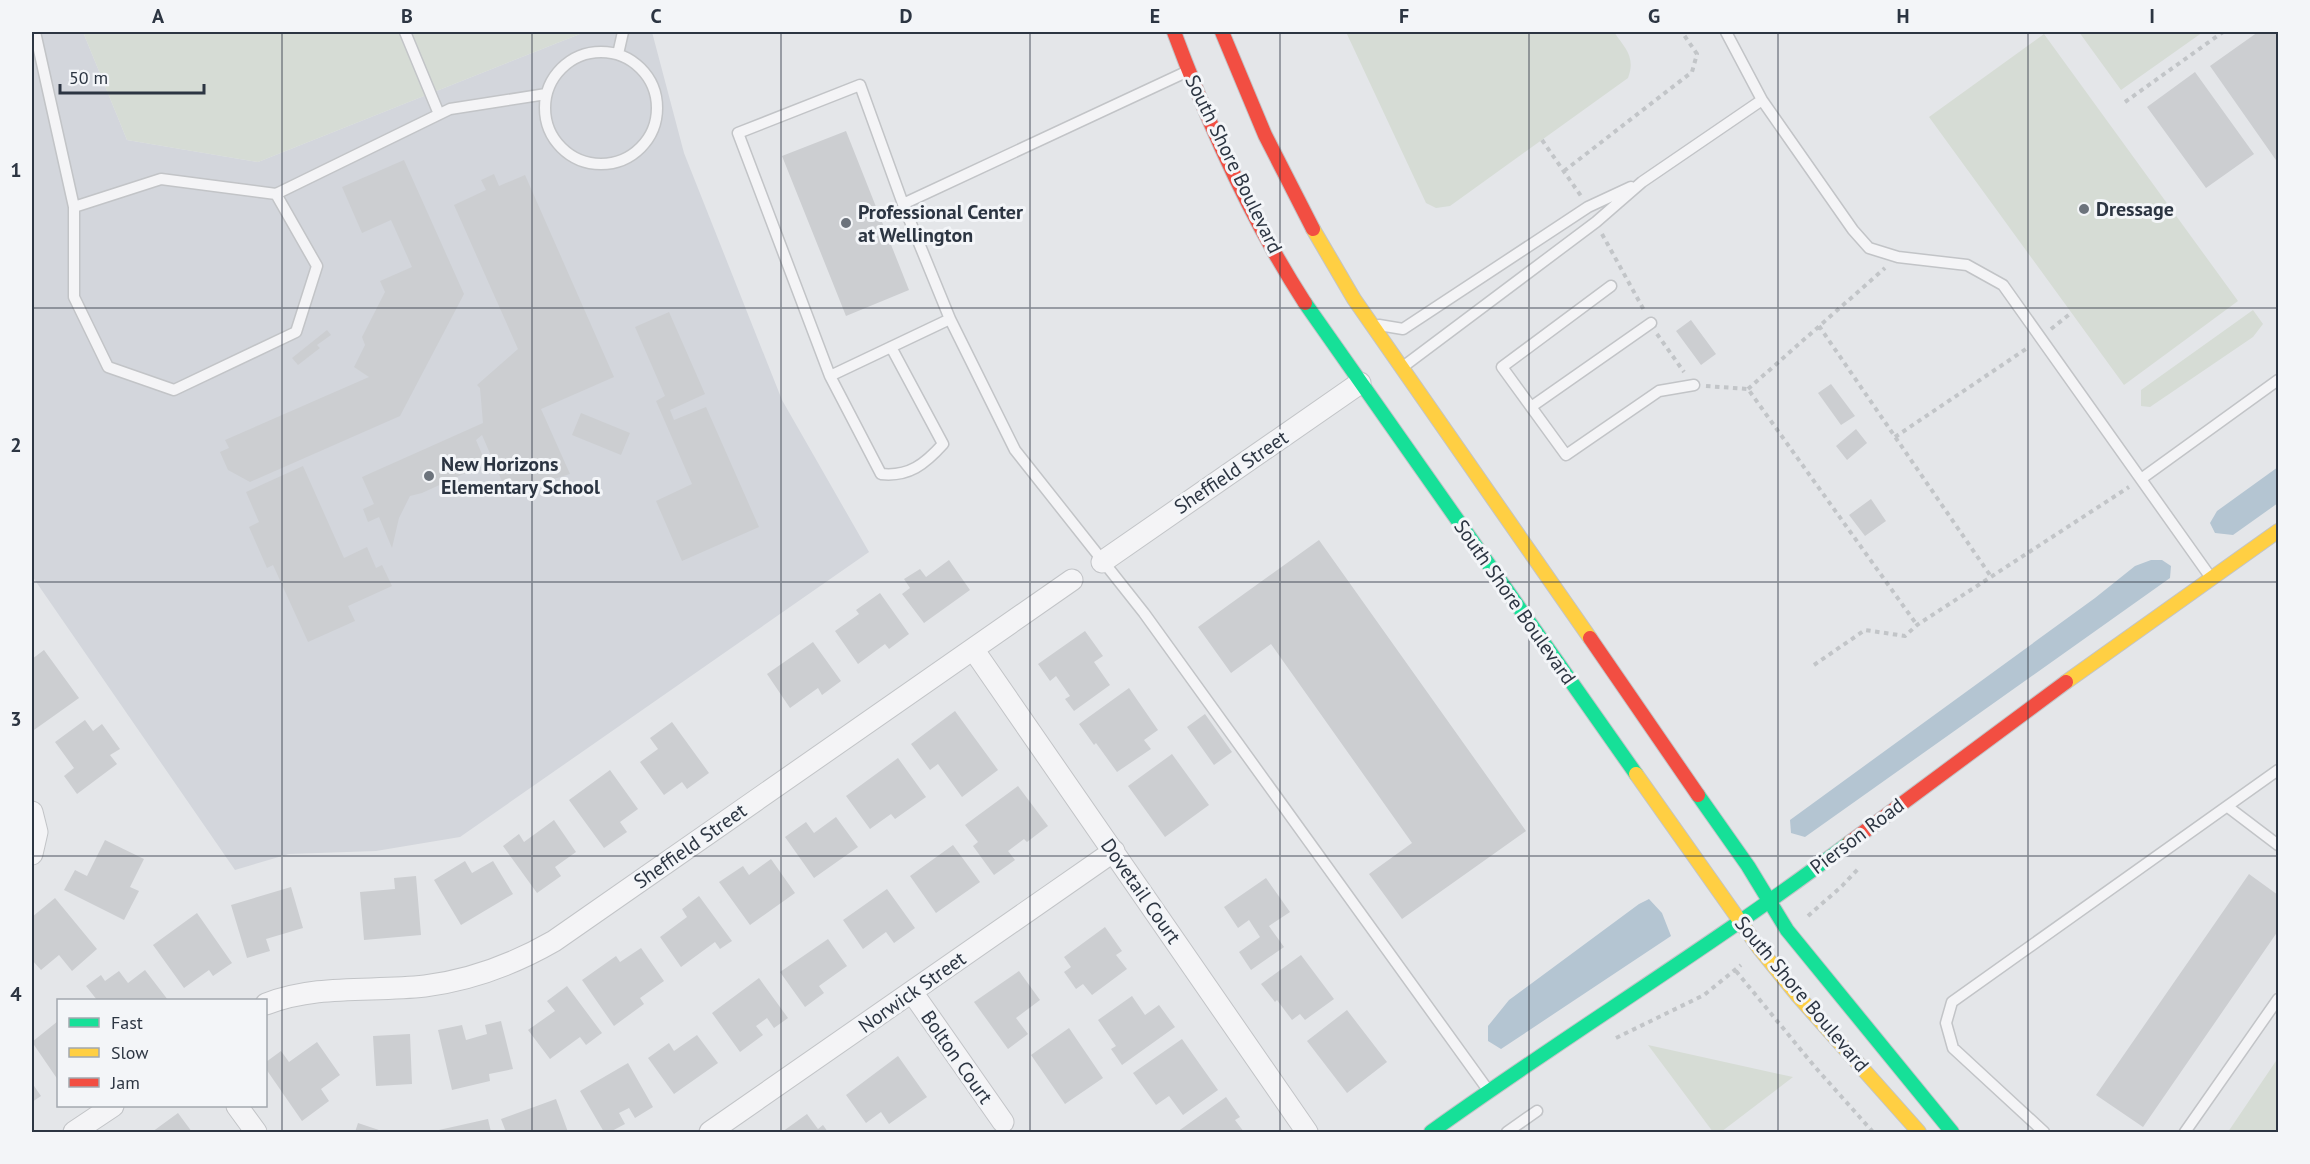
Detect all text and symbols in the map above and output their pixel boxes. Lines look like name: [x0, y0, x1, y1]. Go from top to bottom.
text: A: [152, 3, 165, 29]
text: B: [401, 3, 413, 29]
text: C: [650, 3, 662, 29]
text: D: [900, 3, 913, 29]
text: E: [1150, 3, 1160, 29]
text: F: [1399, 3, 1409, 29]
text: G: [1648, 3, 1660, 29]
text: H: [1896, 3, 1910, 29]
text: I: [2149, 3, 2155, 29]
scale bar: [60, 57, 204, 95]
text: 50 m: [69, 66, 108, 89]
street label: South Shore Boulevard: [1179, 70, 1289, 258]
text: 1: [10, 157, 22, 183]
place label: Dressage: [2096, 196, 2174, 222]
place label: Professional Center at Wellington: [858, 199, 1023, 248]
marker: Dressage: [2077, 202, 2091, 216]
marker: Professional Center at Wellington: [839, 216, 853, 230]
street label: Sheffield Street: [1169, 424, 1293, 520]
text: 2: [10, 432, 22, 458]
place label: New Horizons Elementary School: [441, 451, 600, 500]
marker: New Horizons Elementary School: [422, 469, 436, 483]
street label: South Shore Boulevard: [1448, 514, 1582, 690]
text: 3: [10, 706, 22, 732]
street label: Pierson Road: [1805, 792, 1909, 880]
street label: Sheffield Street: [628, 797, 752, 895]
street label: Dovetail Court: [1095, 833, 1187, 949]
street label: South Shore Boulevard: [1729, 911, 1875, 1077]
street label: Norwick Street: [853, 945, 971, 1039]
text: 4: [10, 981, 22, 1007]
legend: [57, 999, 267, 1107]
street label: Bolton Court: [915, 1005, 999, 1109]
text: Fast: [111, 1011, 143, 1034]
text: Slow: [111, 1041, 149, 1064]
text: Jam: [110, 1071, 140, 1094]

